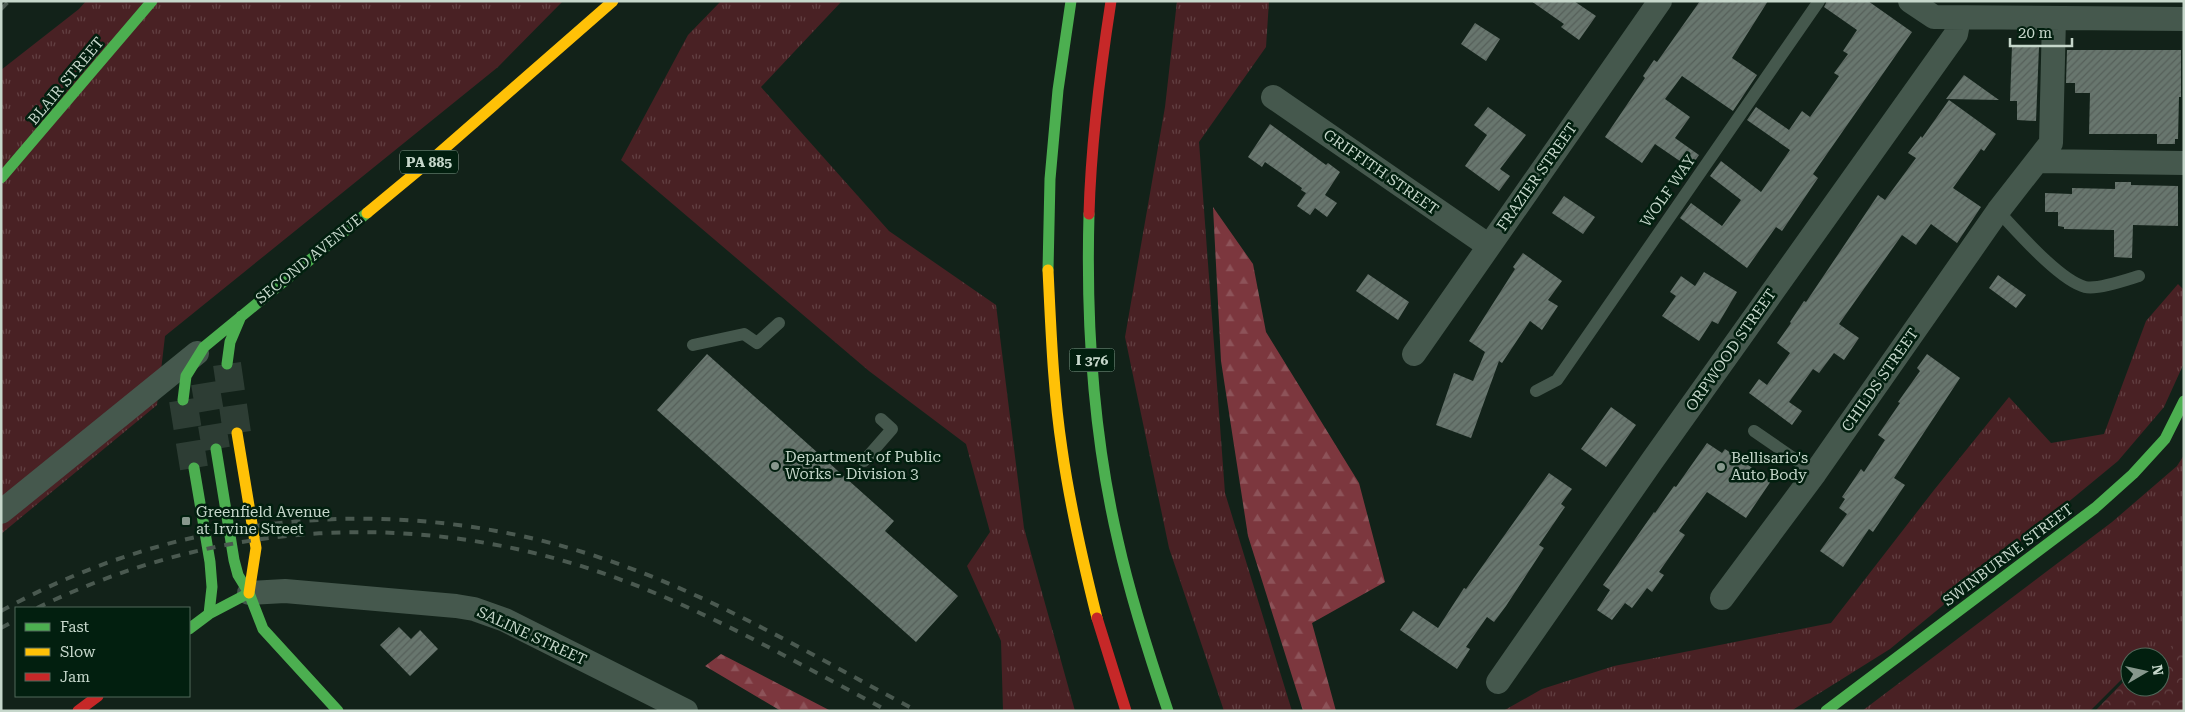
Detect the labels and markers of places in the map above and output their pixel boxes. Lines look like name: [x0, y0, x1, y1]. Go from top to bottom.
place label: Department of Public Works - Division 3: [785, 448, 941, 483]
place label: Bellisario's Auto Body: [1731, 449, 1808, 484]
marker: Department of Public Works - Division 3: [769, 460, 781, 472]
marker: Bellisario's Auto Body: [1715, 461, 1727, 473]
place label: Greenfield Avenue at Irvine Street: [196, 503, 330, 538]
marker: Greenfield Avenue at Irvine Street: [180, 515, 192, 527]

